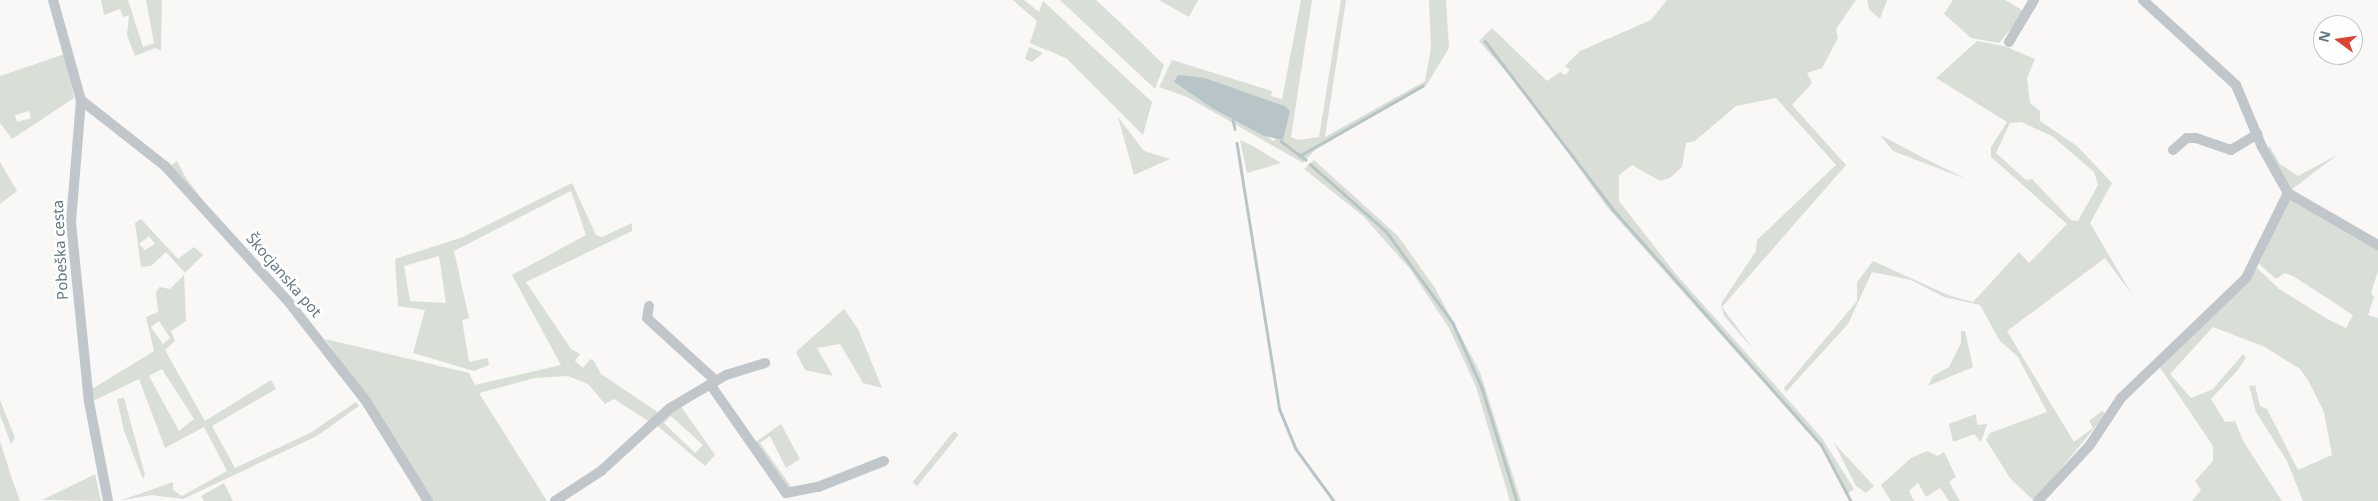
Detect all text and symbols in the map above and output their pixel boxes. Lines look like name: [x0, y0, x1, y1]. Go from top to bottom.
north arrow: [2313, 15, 2363, 65]
text: N: [2313, 29, 2335, 44]
street label: Pobeška cesta: [48, 200, 72, 300]
street label: Škocjanska pot: [243, 229, 325, 321]

